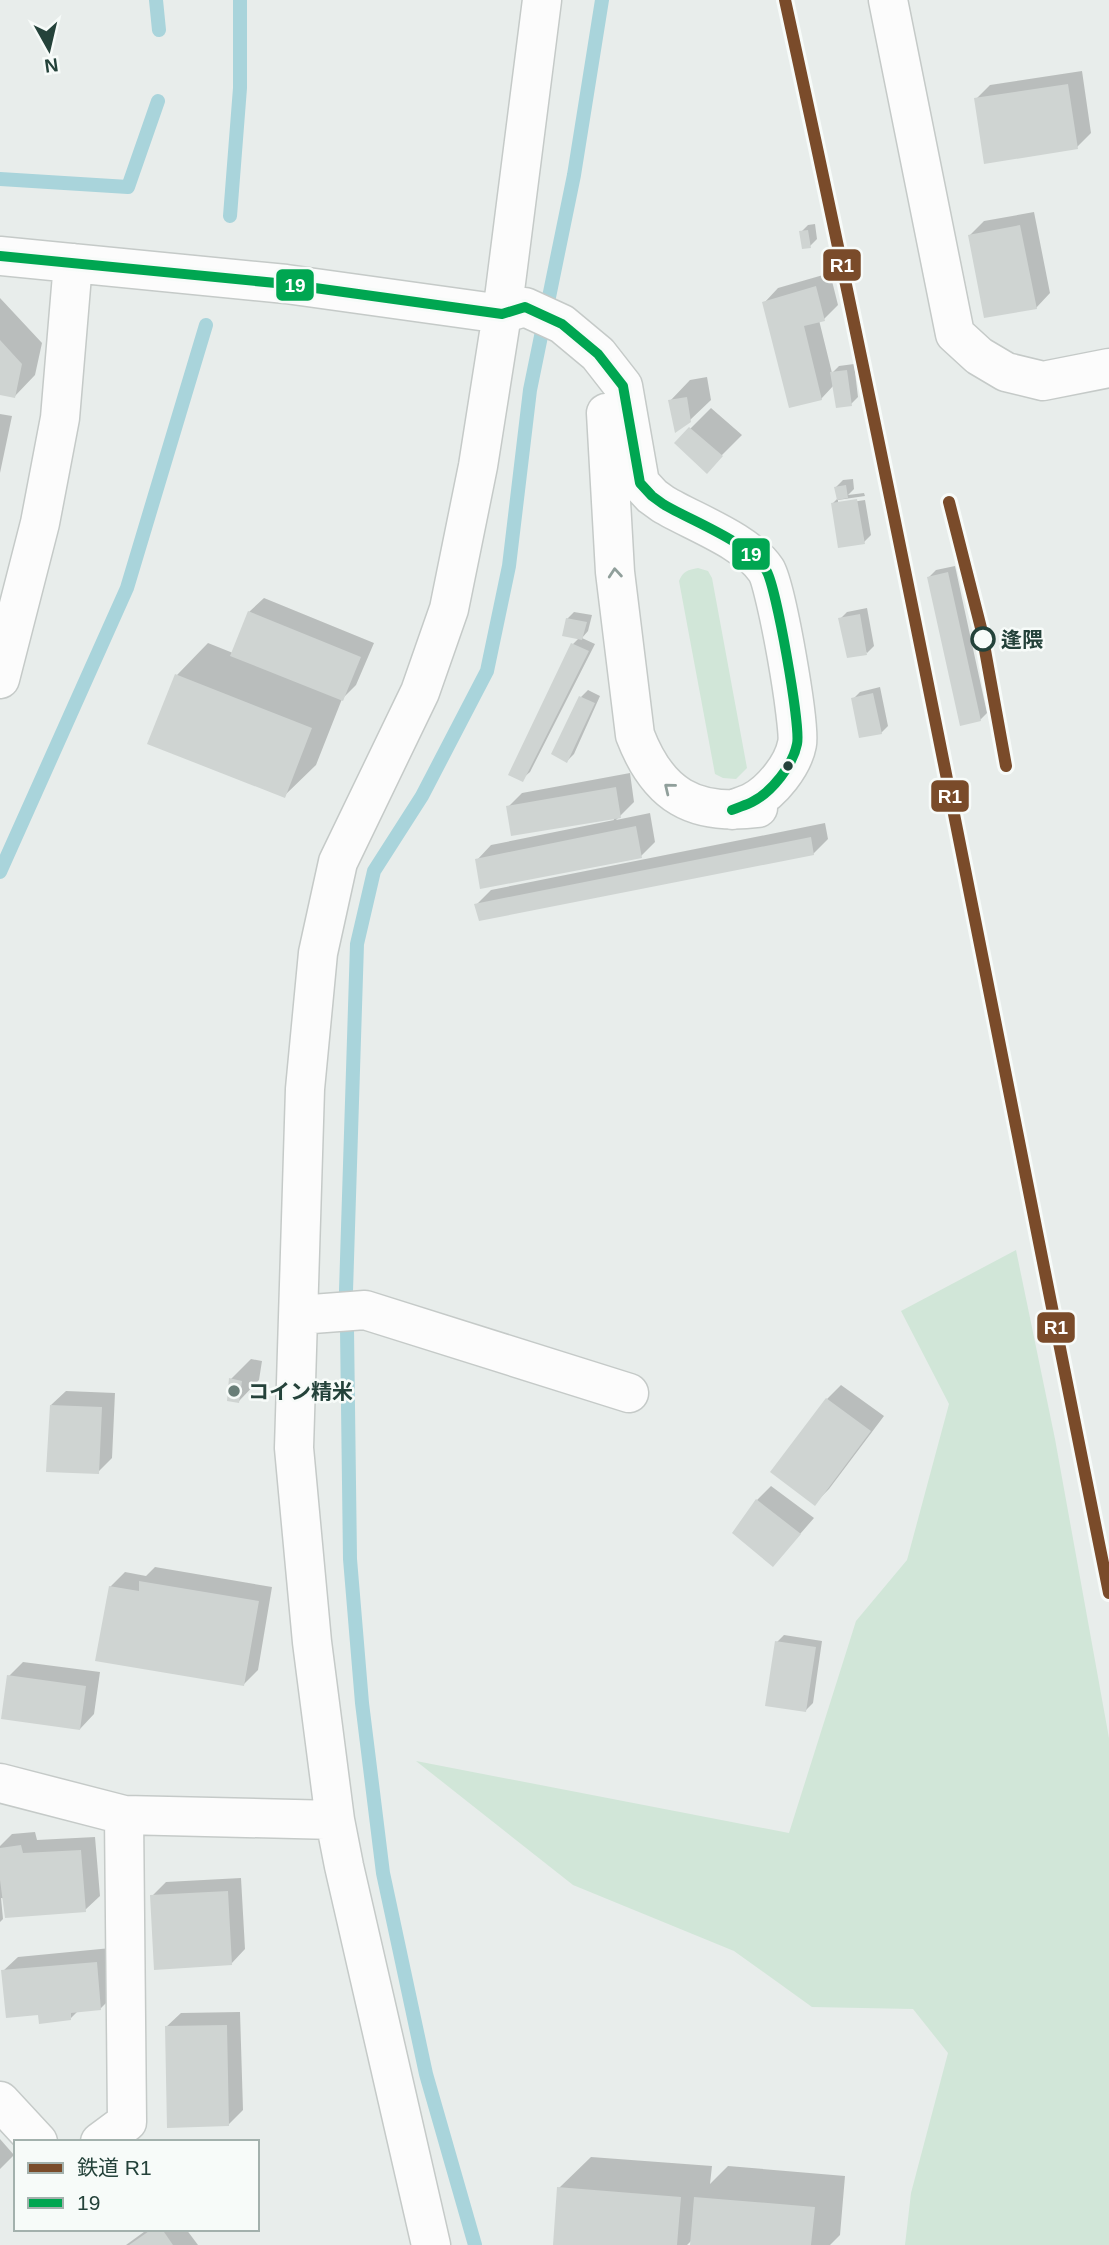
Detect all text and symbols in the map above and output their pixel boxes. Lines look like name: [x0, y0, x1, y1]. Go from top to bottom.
north arrow: [14, 14, 84, 84]
text: N: [43, 54, 60, 77]
line badge: R1: [822, 248, 862, 282]
text: R1: [830, 255, 855, 276]
line badge: 19: [275, 268, 315, 302]
text: 19: [284, 275, 306, 296]
line badge: 19: [731, 537, 771, 571]
text: 19: [740, 544, 762, 565]
one-way arrow: [608, 567, 623, 578]
marker: 逢隈: [971, 627, 995, 651]
place label: 逢隈: [1001, 628, 1043, 651]
unlabelled marker: [781, 759, 795, 773]
line badge: R1: [930, 779, 970, 813]
one-way arrow: [664, 784, 677, 796]
text: R1: [938, 786, 963, 807]
line badge: R1: [1036, 1311, 1076, 1344]
text: R1: [1044, 1317, 1069, 1338]
place label: コイン精米: [248, 1380, 353, 1403]
marker: コイン精米: [226, 1383, 242, 1399]
legend: [14, 2140, 259, 2231]
text: 鉄道 R1: [77, 2156, 152, 2179]
text: 19: [77, 2191, 100, 2214]

